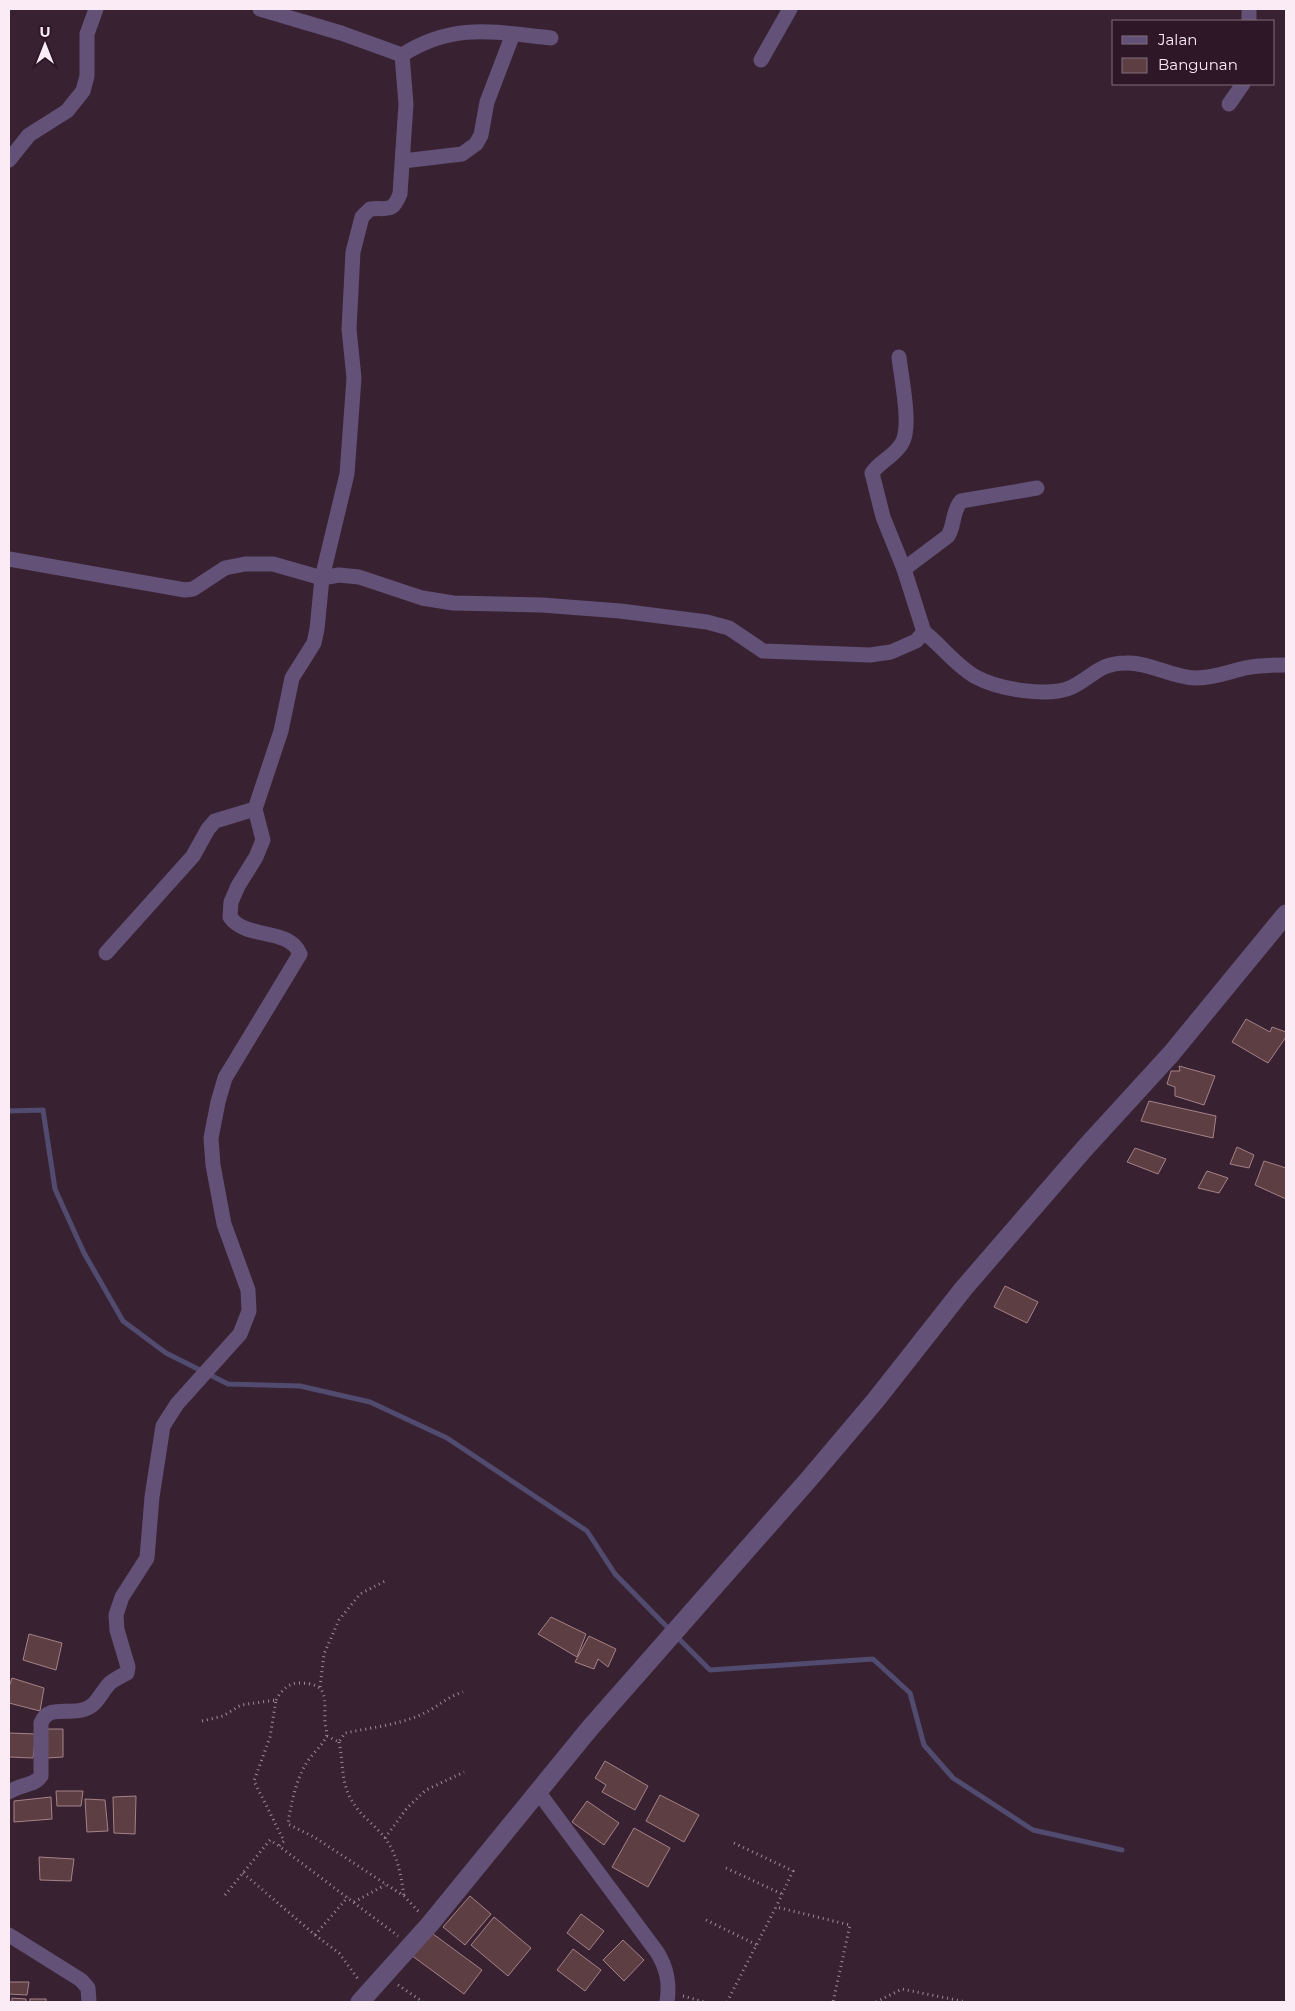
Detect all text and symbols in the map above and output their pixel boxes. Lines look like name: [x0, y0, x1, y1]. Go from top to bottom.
north arrow: [20, 20, 70, 70]
legend: [1112, 20, 1275, 85]
text: U: [39, 23, 51, 41]
text: Jalan: [1157, 30, 1197, 49]
text: Bangunan: [1158, 55, 1238, 74]

